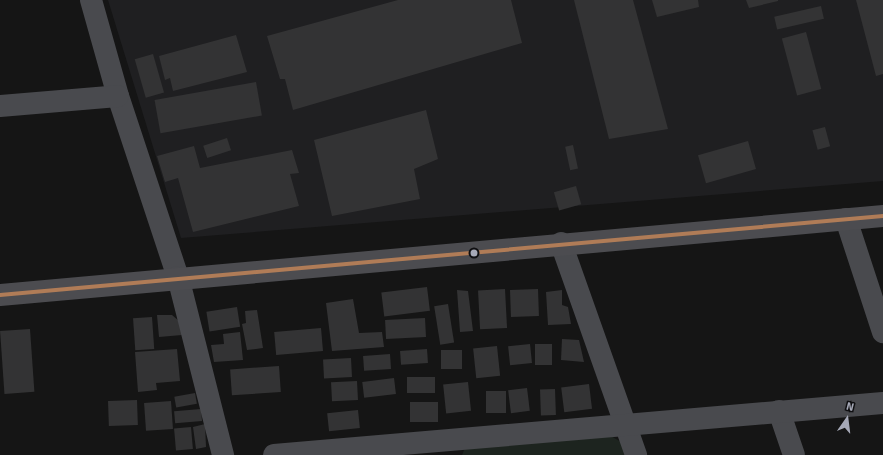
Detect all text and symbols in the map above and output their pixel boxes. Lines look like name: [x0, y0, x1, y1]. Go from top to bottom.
unlabelled marker: [469, 248, 479, 258]
north arrow: [827, 399, 867, 439]
text: N: [845, 400, 855, 414]

